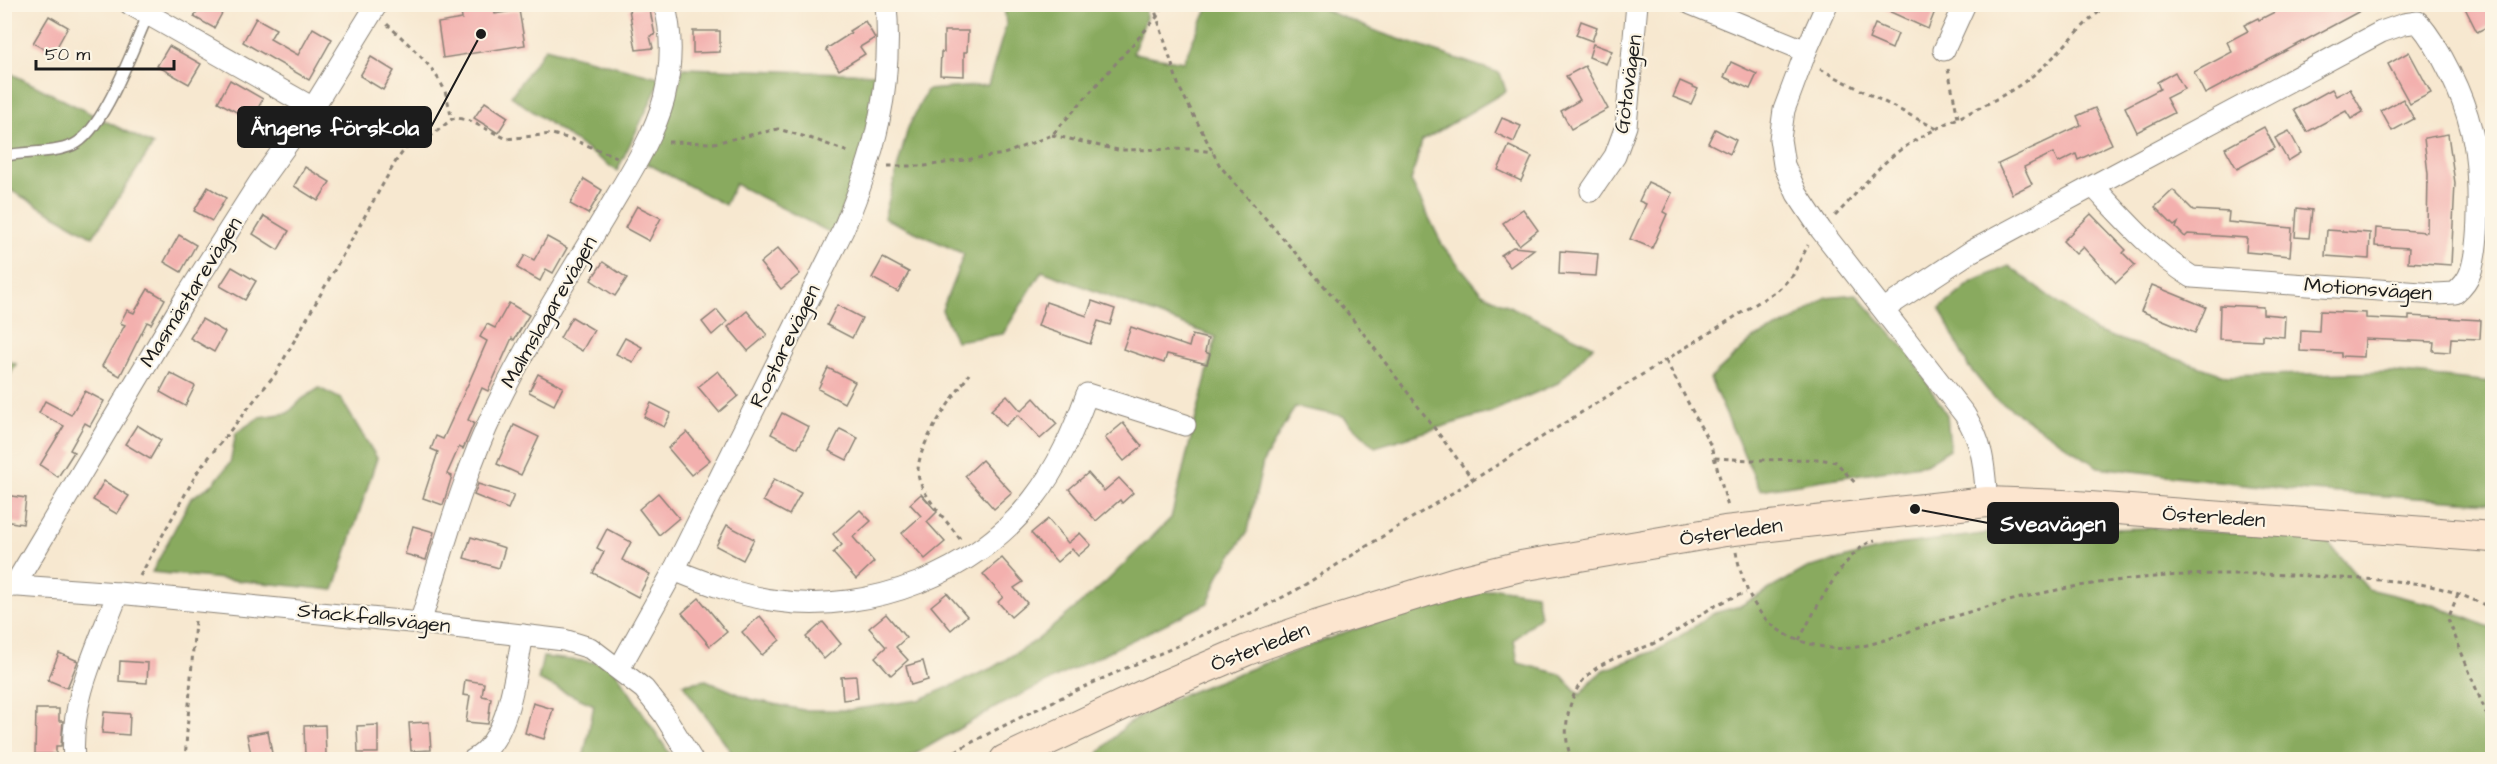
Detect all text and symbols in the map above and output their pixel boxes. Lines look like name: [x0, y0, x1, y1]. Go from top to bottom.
scale bar: [36, 33, 174, 71]
street label: Götavägen: [1607, 33, 1651, 136]
text: 50 m: [45, 42, 90, 67]
callout: Ängens förskola: [238, 107, 431, 147]
text: Ängens förskola: [251, 113, 420, 145]
street label: Masmästarevägen: [133, 211, 251, 374]
street label: Malmslagarevägen: [494, 231, 606, 394]
street label: Motionsvägen: [2303, 270, 2433, 310]
street label: Rostarevägen: [743, 280, 829, 413]
street label: Österleden: [2161, 499, 2267, 535]
callout: Sveavägen: [1988, 503, 2118, 543]
text: Sveavägen: [1999, 509, 2106, 541]
street label: Österleden: [1678, 510, 1784, 554]
street label: Stackfallsvägen: [296, 596, 452, 642]
street label: Österleden: [1207, 615, 1313, 679]

